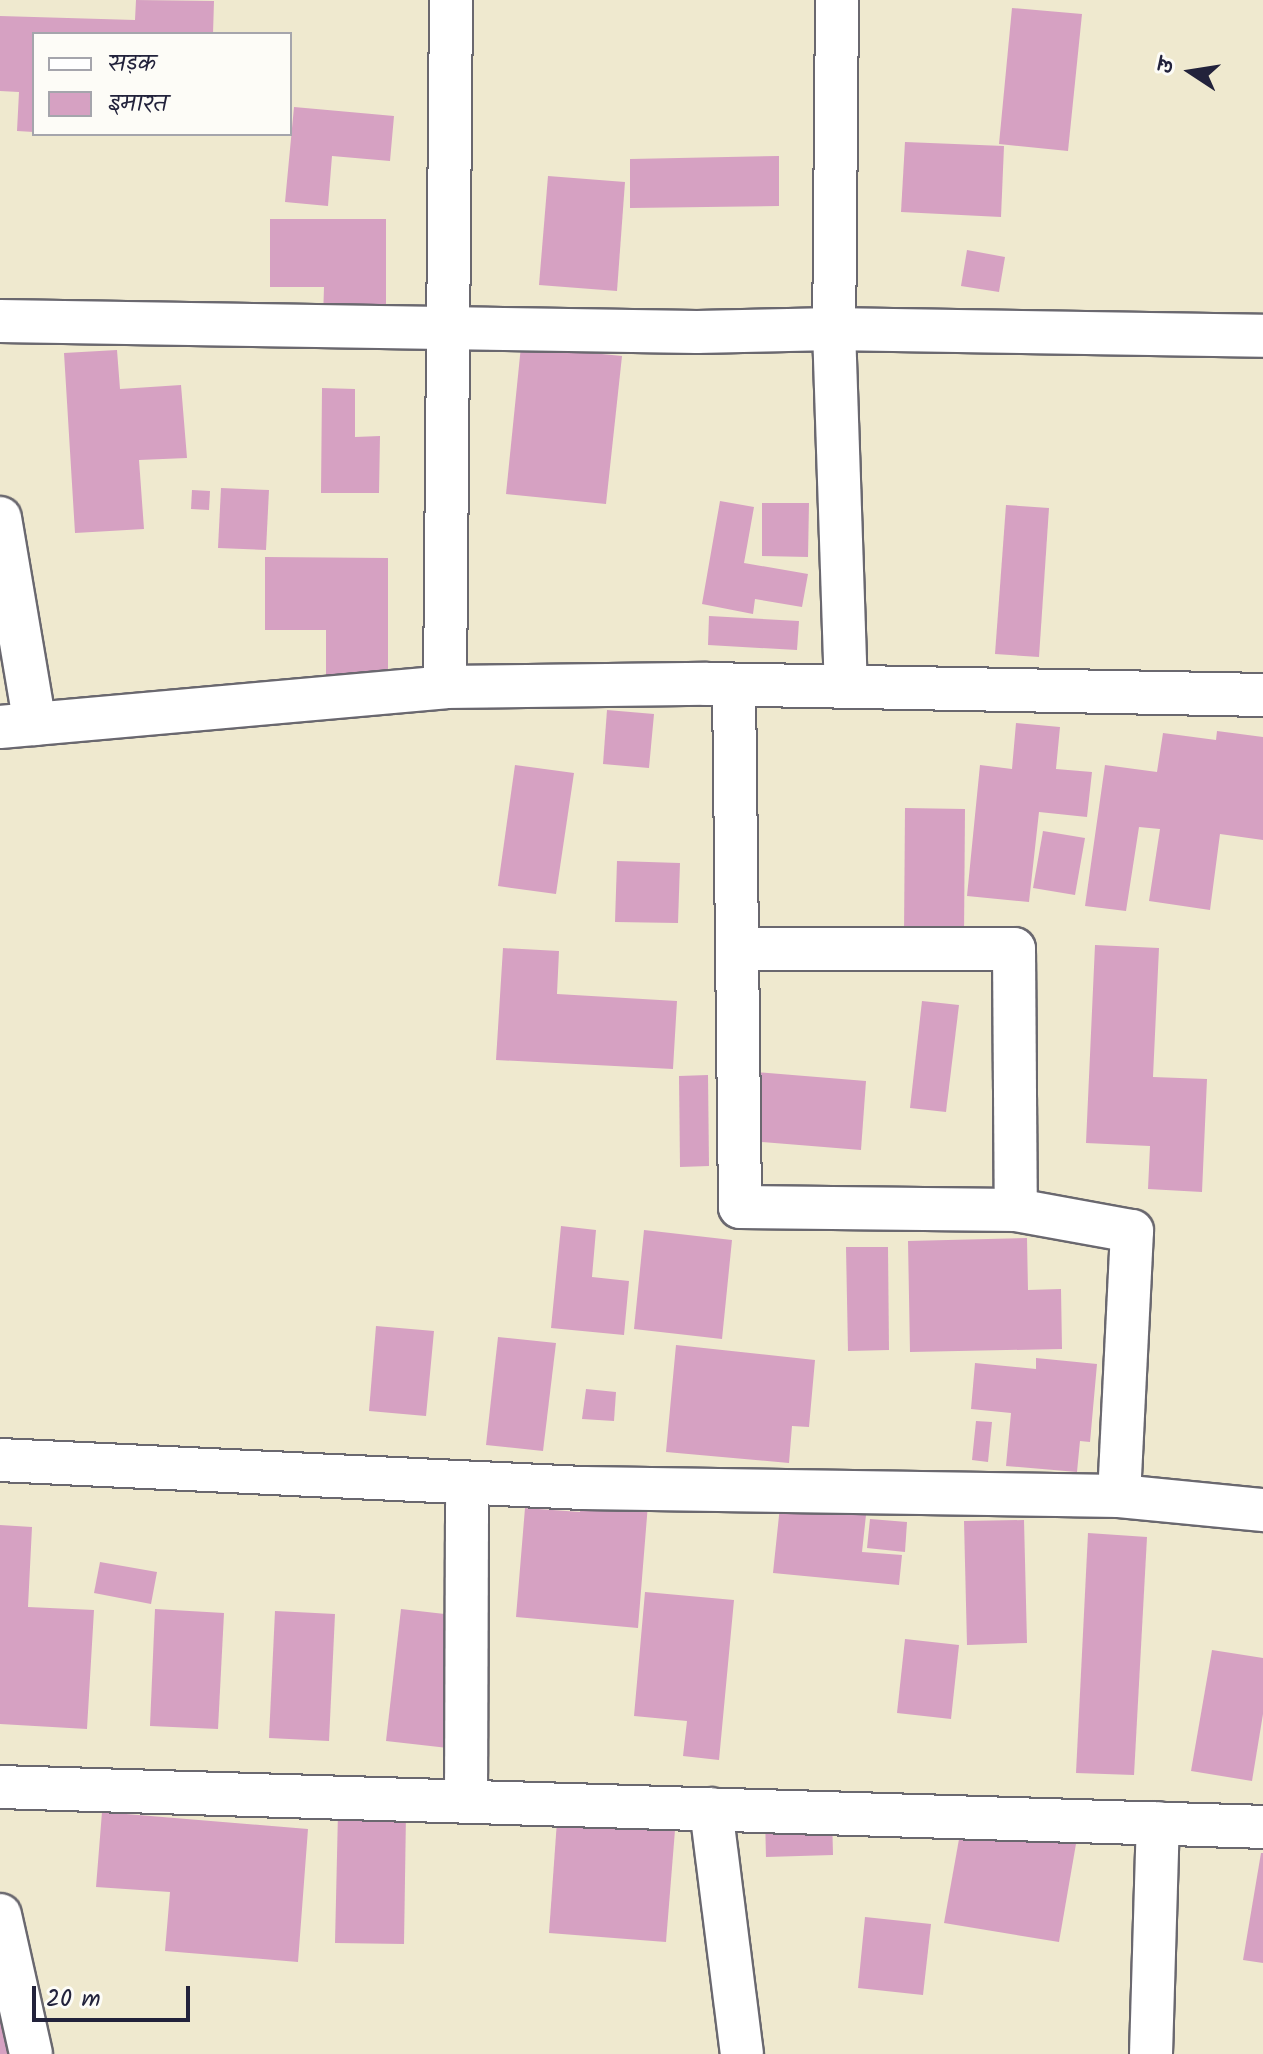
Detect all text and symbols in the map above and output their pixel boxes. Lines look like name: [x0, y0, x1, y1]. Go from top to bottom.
legend: [32, 32, 292, 136]
north arrow: [1151, 32, 1231, 112]
text: सड़क: [108, 45, 156, 84]
text: उ: [1148, 57, 1186, 77]
text: इमारत: [108, 85, 167, 124]
scale bar: [36, 1970, 194, 2020]
text: 20 m: [46, 1980, 101, 2019]

